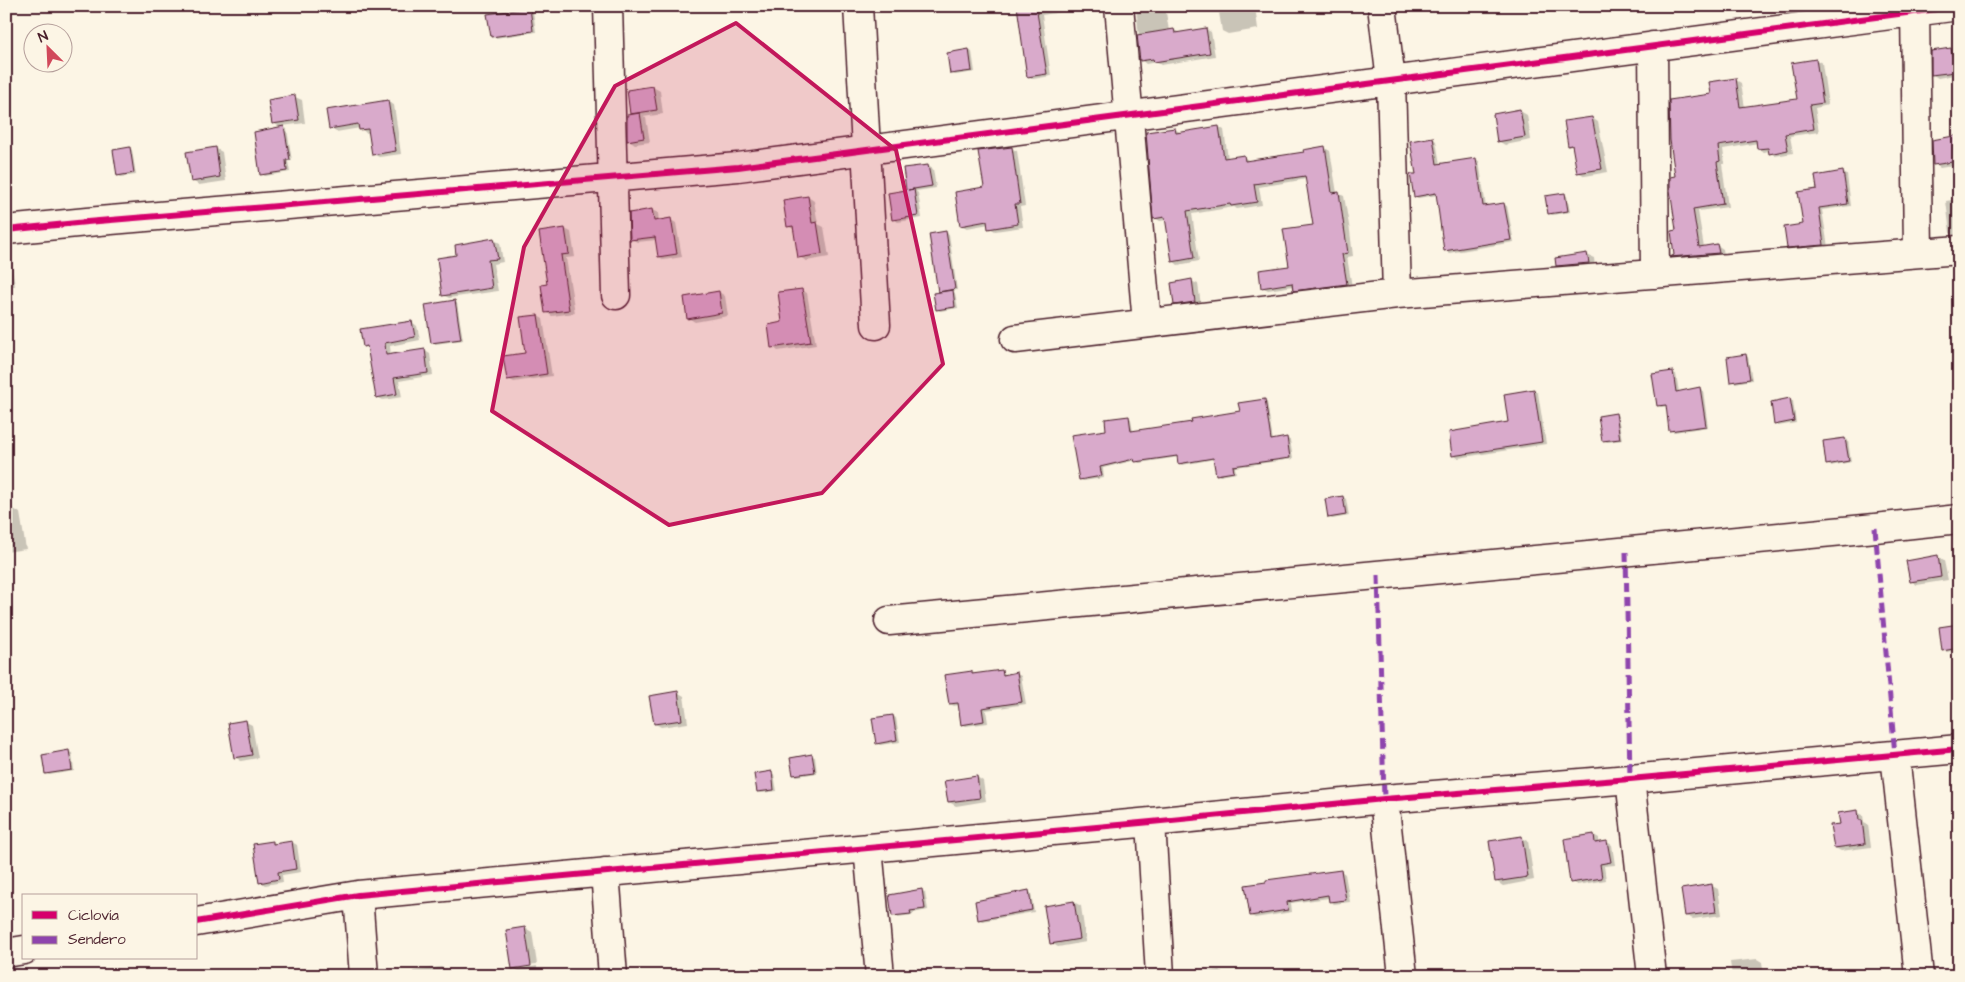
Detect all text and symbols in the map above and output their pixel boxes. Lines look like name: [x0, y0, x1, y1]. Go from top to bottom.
north arrow: [22, 22, 72, 72]
text: N: [35, 26, 51, 48]
legend: [22, 894, 198, 960]
text: Ciclovía: [68, 905, 119, 926]
text: Sendero: [68, 929, 126, 950]

